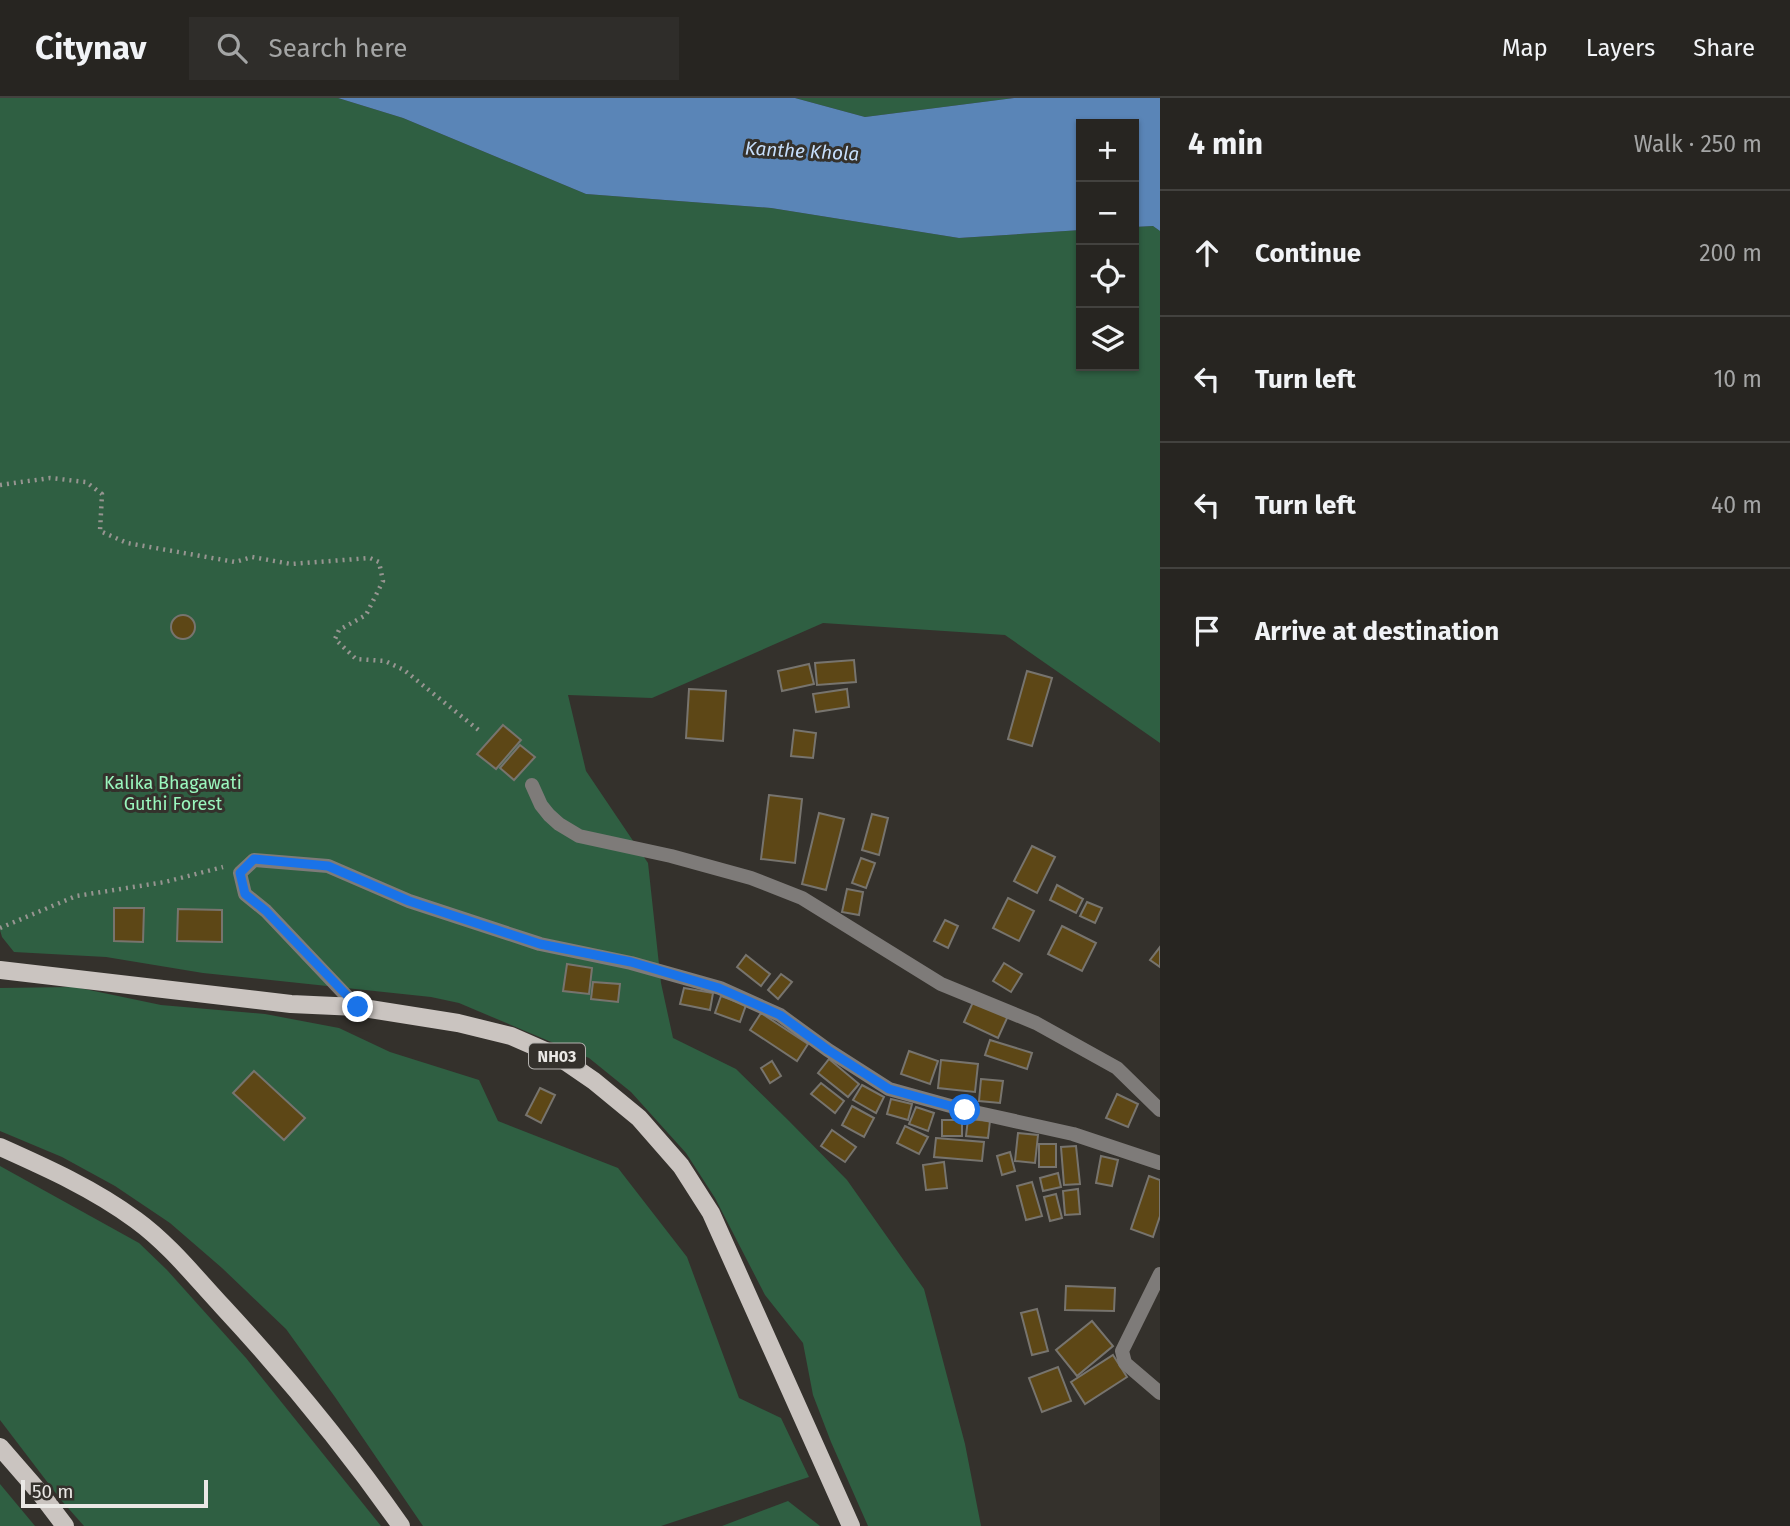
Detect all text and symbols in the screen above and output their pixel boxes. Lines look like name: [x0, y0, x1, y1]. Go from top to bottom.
search box: [189, 17, 679, 80]
text: Citynav: [35, 28, 147, 68]
icon: search: [213, 29, 251, 67]
text: Search here: [269, 33, 407, 64]
text: Map: [1502, 34, 1548, 62]
text: Layers: [1586, 34, 1655, 62]
text: Share: [1693, 34, 1755, 62]
map controls: [1076, 119, 1139, 371]
button: +: [1076, 119, 1139, 182]
text: 4 min: [1188, 126, 1263, 162]
text: Walk · 250 m: [1634, 130, 1762, 158]
water label: Kanthe Khola: [744, 137, 860, 165]
button: −: [1076, 182, 1139, 245]
icon: ahead: [1188, 234, 1226, 272]
text: Continue: [1255, 238, 1361, 269]
text: 200 m: [1699, 239, 1762, 267]
button: locate: [1076, 245, 1139, 308]
button: layers: [1076, 308, 1139, 371]
icon: left: [1188, 360, 1226, 398]
text: Turn left: [1255, 364, 1356, 395]
text: 10 m: [1713, 365, 1762, 393]
icon: left: [1188, 486, 1226, 524]
text: Turn left: [1255, 490, 1356, 521]
text: 40 m: [1711, 491, 1762, 519]
icon: arrive: [1188, 612, 1226, 650]
text: Arrive at destination: [1255, 616, 1499, 647]
park label: Kalika Bhagawati Guthi Forest: [104, 772, 242, 815]
route end: [342, 991, 373, 1022]
road number: NH03: [529, 1044, 585, 1068]
route start: [949, 1094, 980, 1125]
scale bar: [21, 1477, 208, 1509]
text: 50 m: [32, 1480, 73, 1503]

